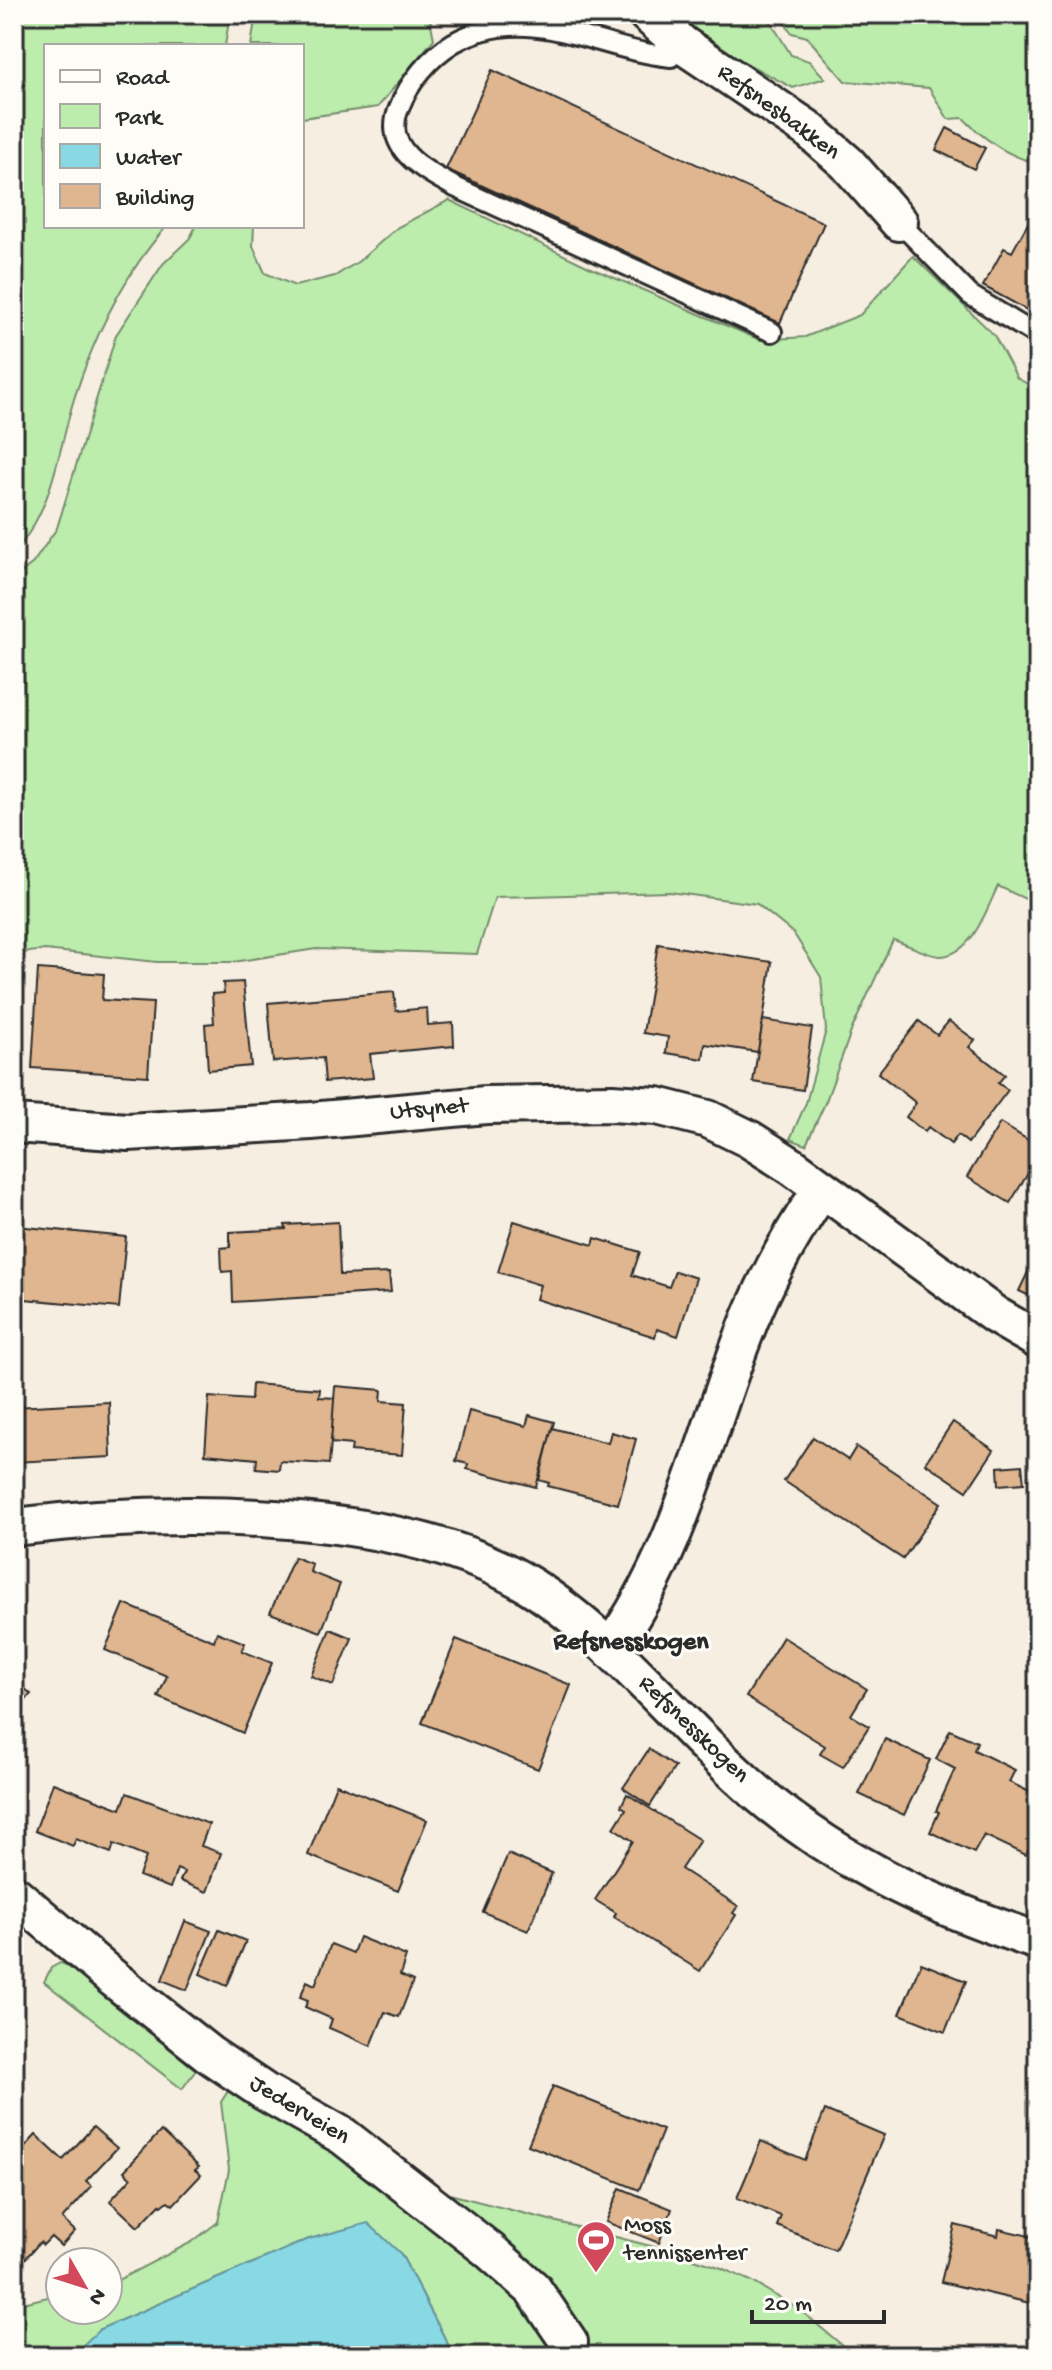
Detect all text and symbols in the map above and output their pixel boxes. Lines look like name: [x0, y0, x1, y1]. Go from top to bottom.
legend: [44, 44, 304, 228]
street label: Refsnesbakken: [711, 59, 846, 168]
text: Road: [116, 65, 170, 94]
text: Park: [115, 105, 164, 134]
text: Water: [116, 145, 183, 174]
text: Building: [115, 185, 194, 214]
street label: Utsynet: [389, 1092, 471, 1128]
district label: Refsnesskogen: [552, 1628, 709, 1659]
street label: Refsnesskogen: [631, 1670, 755, 1791]
street label: Jederveien: [244, 2070, 355, 2153]
place label: Moss tennissenter: [622, 2212, 749, 2269]
sports icon: Moss tennissenter: [575, 2219, 617, 2274]
north arrow: [44, 2246, 124, 2326]
scale bar: [752, 2274, 884, 2324]
text: N: [82, 2282, 111, 2310]
text: 20 m: [764, 2291, 812, 2320]

